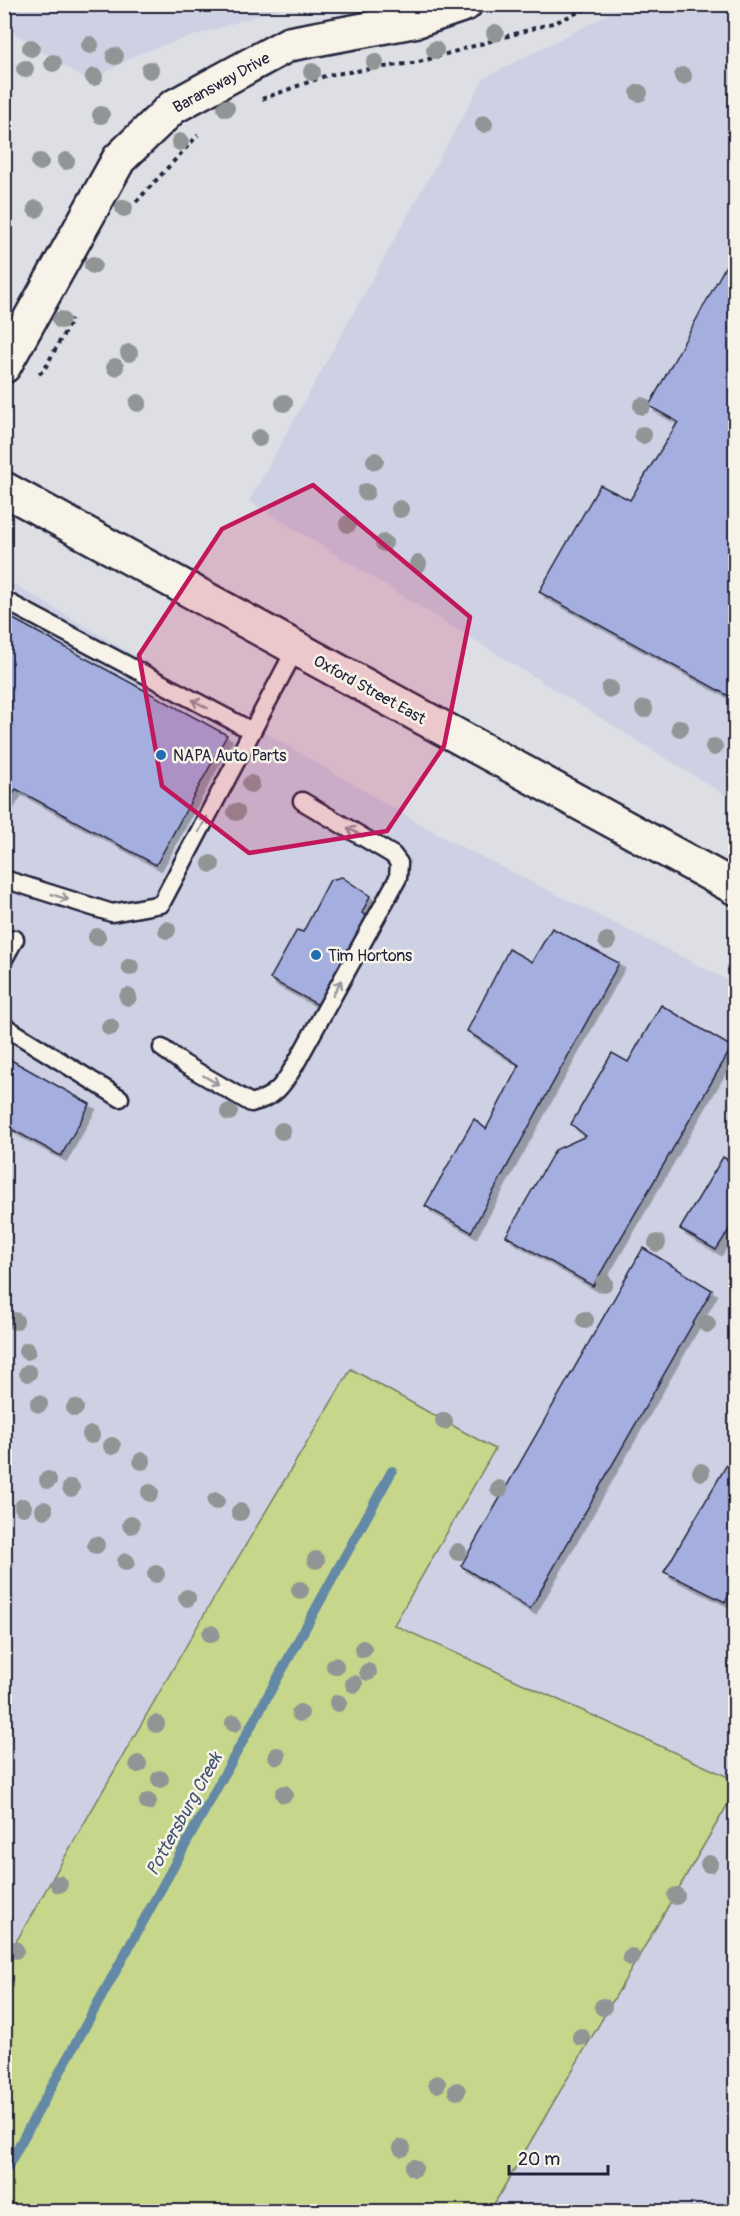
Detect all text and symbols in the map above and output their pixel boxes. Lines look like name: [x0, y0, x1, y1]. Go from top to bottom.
street label: Baransway Drive: [170, 48, 274, 118]
street label: Oxford Street East: [310, 651, 430, 729]
one-way arrow: [192, 698, 210, 709]
place label: NAPA Auto Parts: [173, 746, 286, 766]
marker: NAPA Auto Parts: [154, 748, 168, 762]
one-way arrow: [198, 815, 210, 833]
one-way arrow: [347, 826, 364, 838]
one-way arrow: [50, 892, 69, 903]
place label: Tim Hortons: [328, 946, 412, 966]
marker: Tim Hortons: [309, 948, 323, 962]
one-way arrow: [331, 980, 343, 997]
one-way arrow: [202, 1074, 219, 1086]
water label: Pottersburg Creek: [141, 1747, 228, 1880]
scale bar: [509, 2138, 608, 2176]
text: 20 m: [518, 2148, 560, 2171]

